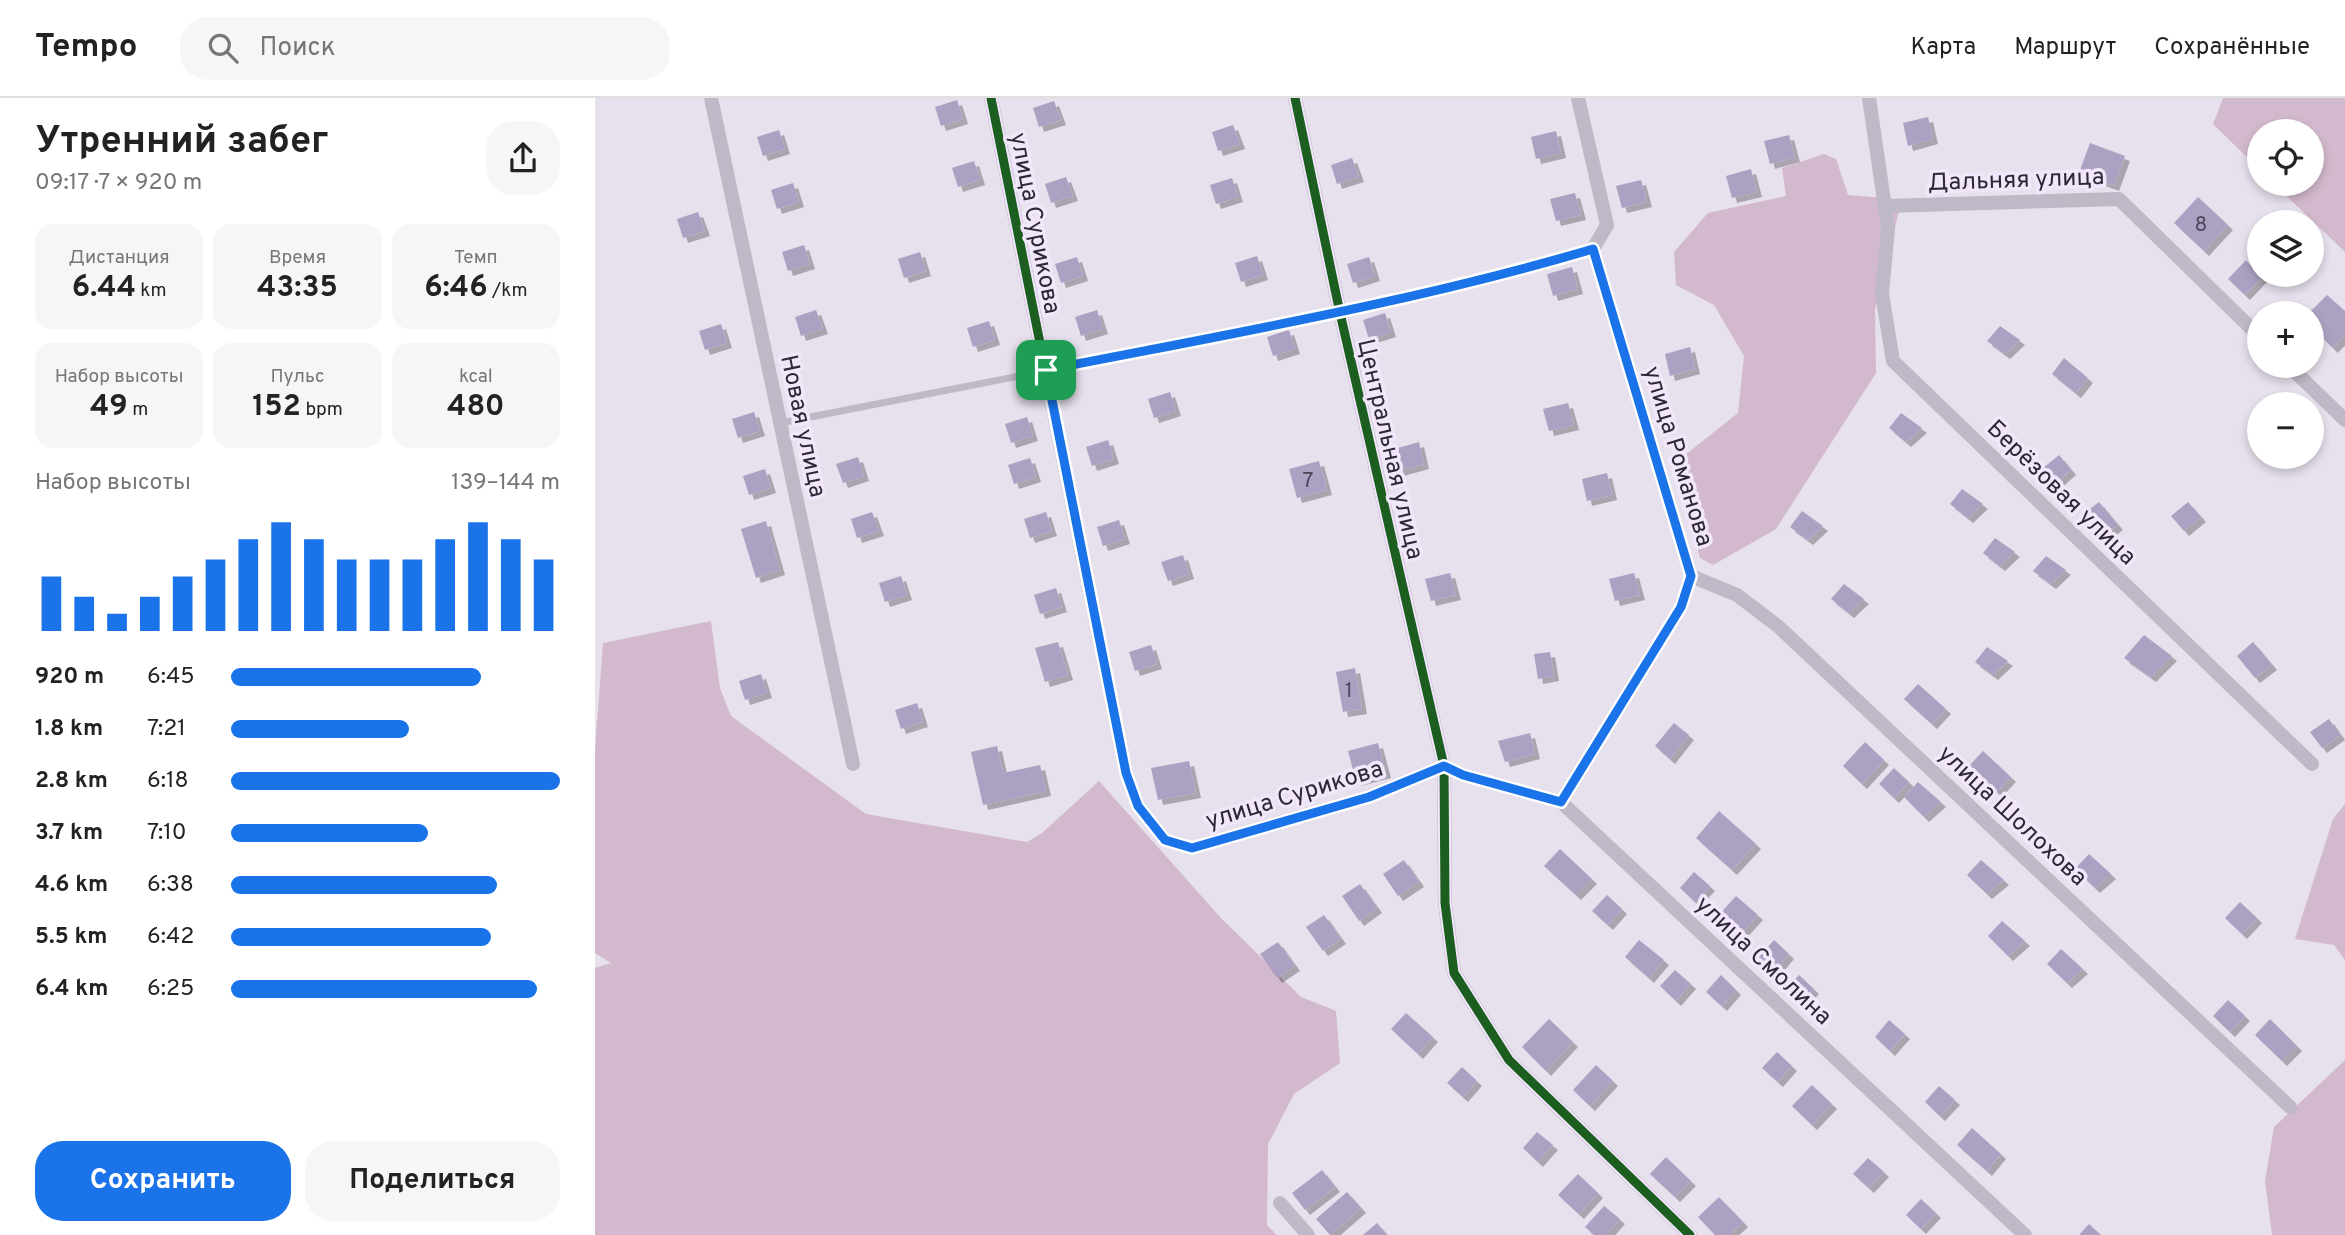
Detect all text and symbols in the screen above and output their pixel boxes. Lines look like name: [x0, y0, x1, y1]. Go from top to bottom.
search box: [180, 17, 670, 80]
text: Tempo: [35, 27, 138, 69]
icon: search: [204, 29, 242, 67]
text: Поиск: [260, 32, 336, 65]
text: Карта: [1910, 33, 1976, 63]
text: Маршрут: [2014, 33, 2116, 63]
text: Сохранённые: [2154, 33, 2310, 63]
text: Утренний забег: [35, 118, 329, 167]
map controls: [2247, 119, 2324, 469]
button: locate: [2247, 119, 2324, 196]
button: share: [486, 121, 560, 195]
street label: улица Сурикова: [1002, 130, 1066, 317]
street label: Дальняя улица: [1927, 163, 2105, 199]
text: 09:17 · 7 × 920 m: [35, 169, 202, 198]
button: layers: [2247, 210, 2324, 287]
house number: 8: [2195, 212, 2207, 239]
text: Дистанция: [69, 246, 170, 270]
text: Время: [269, 246, 326, 270]
text: Темп: [454, 246, 498, 270]
text: 6.44: [72, 270, 136, 307]
text: 43:35: [257, 270, 338, 307]
text: 6:46: [424, 270, 488, 307]
text: km: [136, 279, 167, 303]
text: /km: [488, 279, 527, 303]
button: +: [2247, 301, 2324, 378]
street label: Центральная улица: [1349, 336, 1429, 563]
pin: [1016, 340, 1076, 400]
icon: arrive: [1027, 351, 1065, 389]
street label: Новая улица: [772, 352, 832, 500]
street label: улица Романова: [1635, 363, 1719, 550]
text: Набор высоты: [55, 365, 184, 389]
text: Пульс: [270, 365, 325, 389]
text: kcal: [459, 365, 493, 389]
text: 49: [90, 389, 128, 426]
text: 152: [252, 389, 301, 426]
text: 480: [447, 389, 505, 426]
button: −: [2247, 392, 2324, 469]
text: m: [128, 398, 148, 422]
text: bpm: [301, 398, 343, 422]
street label: Берёзовая улица: [1979, 414, 2142, 573]
house number: 7: [1303, 468, 1314, 495]
text: Набор высоты: [35, 469, 191, 498]
text: 139–144 m: [451, 469, 560, 498]
text: 920 m: [35, 663, 104, 692]
text: 6:45: [147, 663, 194, 692]
house number: 1: [1345, 678, 1353, 705]
text: 1.8 km: [35, 715, 103, 744]
text: 7:21: [147, 715, 186, 744]
street label: улица Шолохова: [1931, 740, 2093, 893]
street label: улица Сурикова: [1202, 755, 1387, 837]
text: 2.8 km: [35, 767, 108, 796]
text: 6:18: [147, 767, 189, 796]
text: 3.7 km: [35, 819, 103, 848]
text: 7:10: [147, 819, 187, 848]
text: 4.6 km: [35, 871, 108, 900]
text: 6:38: [147, 871, 194, 900]
street label: улица Смолина: [1688, 890, 1837, 1032]
text: 5.5 km: [35, 923, 108, 952]
text: 6:42: [147, 923, 194, 952]
text: 6.4 km: [35, 975, 108, 1004]
text: 6:25: [147, 975, 194, 1004]
button: Сохранить: [35, 1141, 291, 1221]
button: Поделиться: [305, 1141, 560, 1221]

